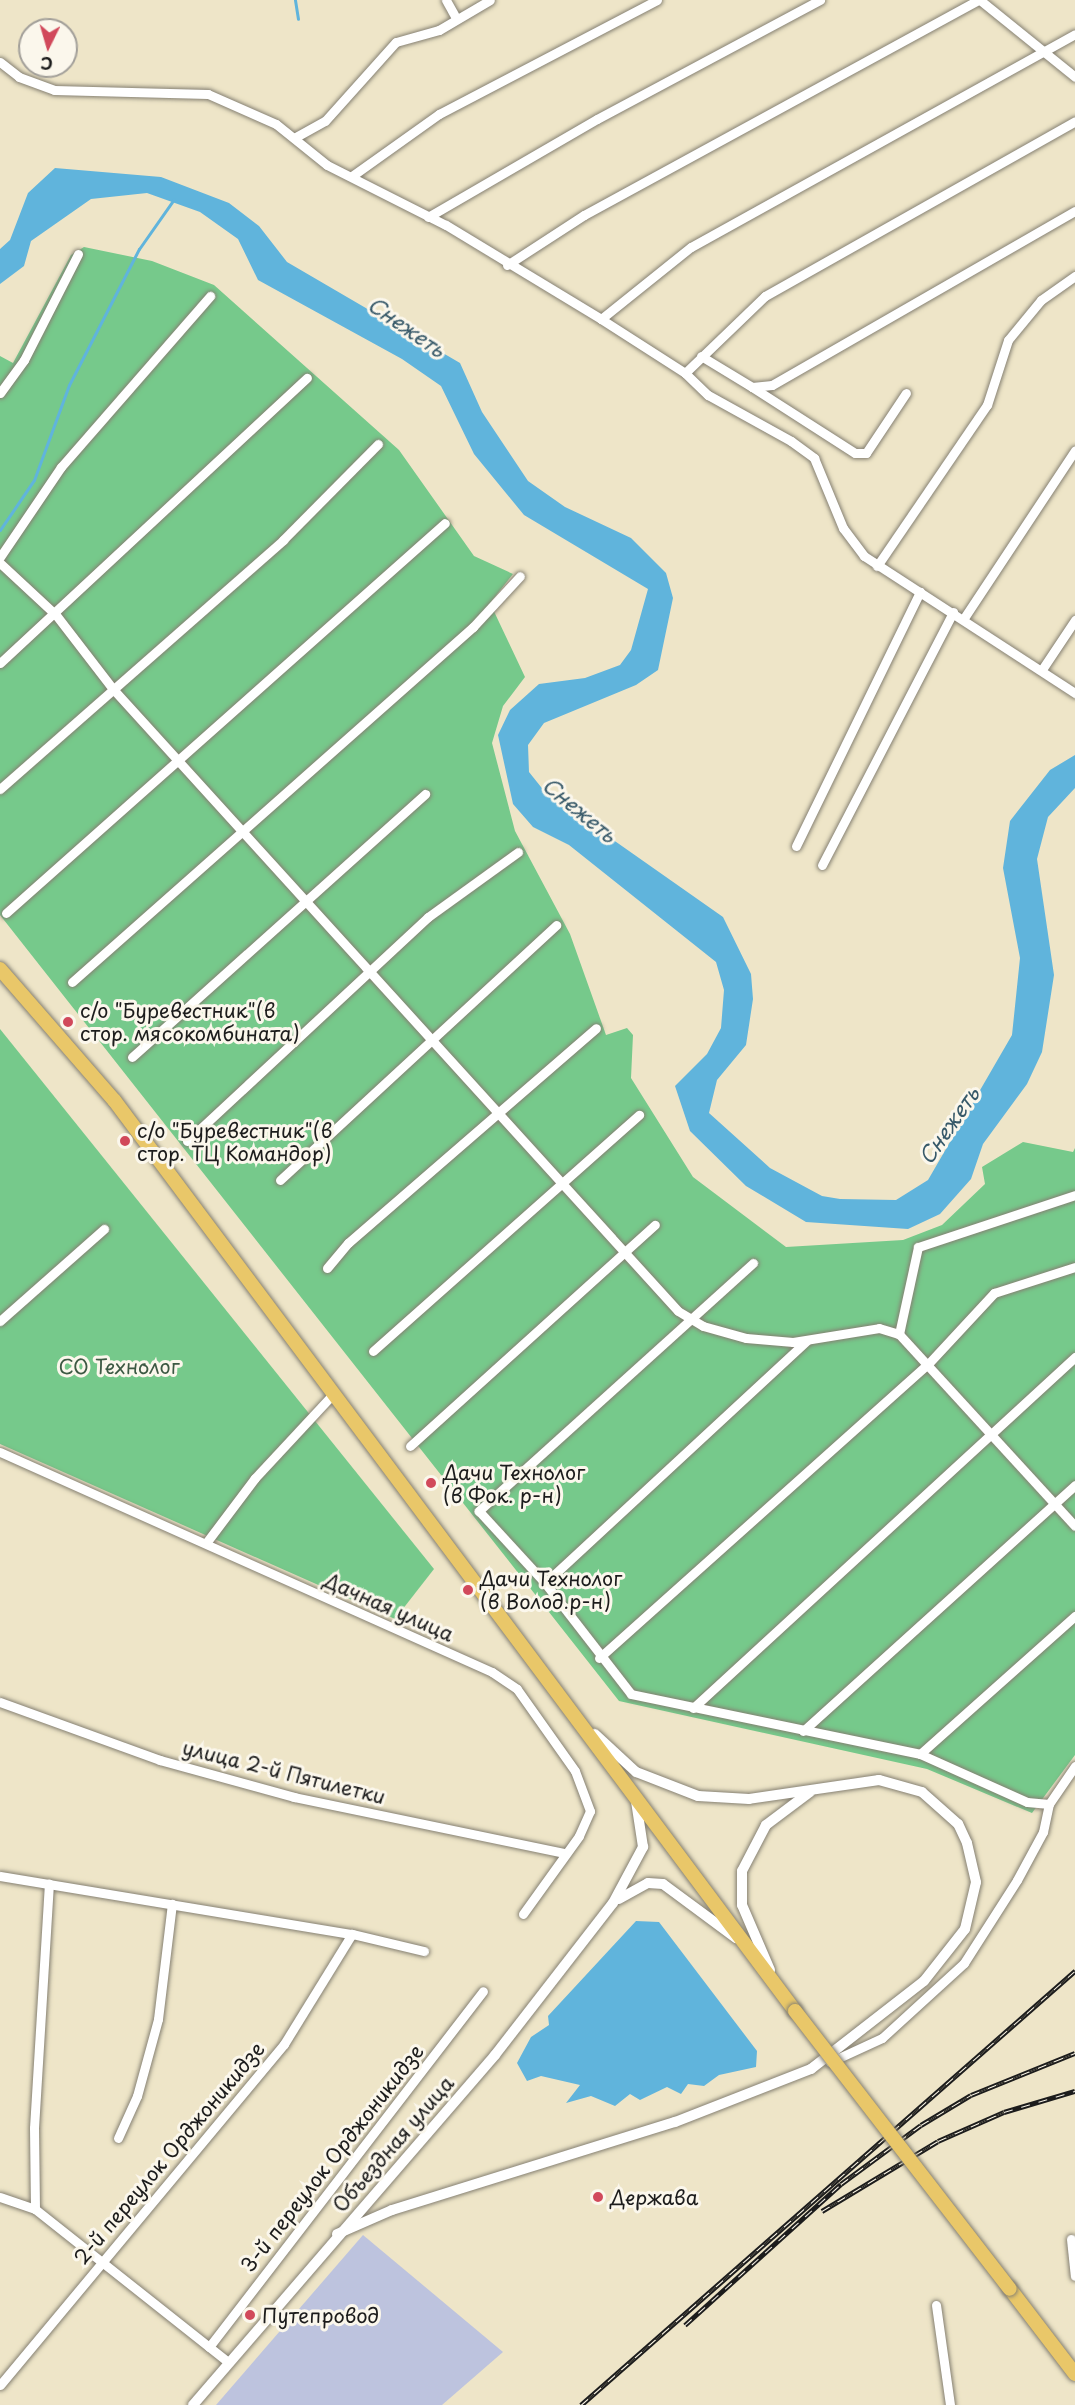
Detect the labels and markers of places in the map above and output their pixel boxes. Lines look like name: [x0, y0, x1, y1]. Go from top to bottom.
place label: с/о "Буревестник"(в стор. мясокомбината): [80, 999, 300, 1046]
marker: с/о "Буревестник"(в стор. мясокомбината): [61, 1015, 75, 1029]
place label: с/о "Буревестник"(в стор. ТЦ Командор): [137, 1118, 334, 1165]
marker: с/о "Буревестник"(в стор. ТЦ Командор): [118, 1134, 132, 1148]
place label: Дачи Технолог (в Фок. р-н): [443, 1460, 584, 1507]
marker: Дачи Технолог (в Фок. р-н): [424, 1476, 438, 1490]
place label: Дачи Технолог (в Волод.р-н): [480, 1566, 621, 1613]
marker: Дачи Технолог (в Волод.р-н): [461, 1583, 475, 1597]
place label: Держава: [610, 2185, 698, 2209]
marker: Держава: [591, 2190, 605, 2204]
place label: Путепровод: [262, 2303, 379, 2327]
marker: Путепровод: [243, 2308, 257, 2322]

